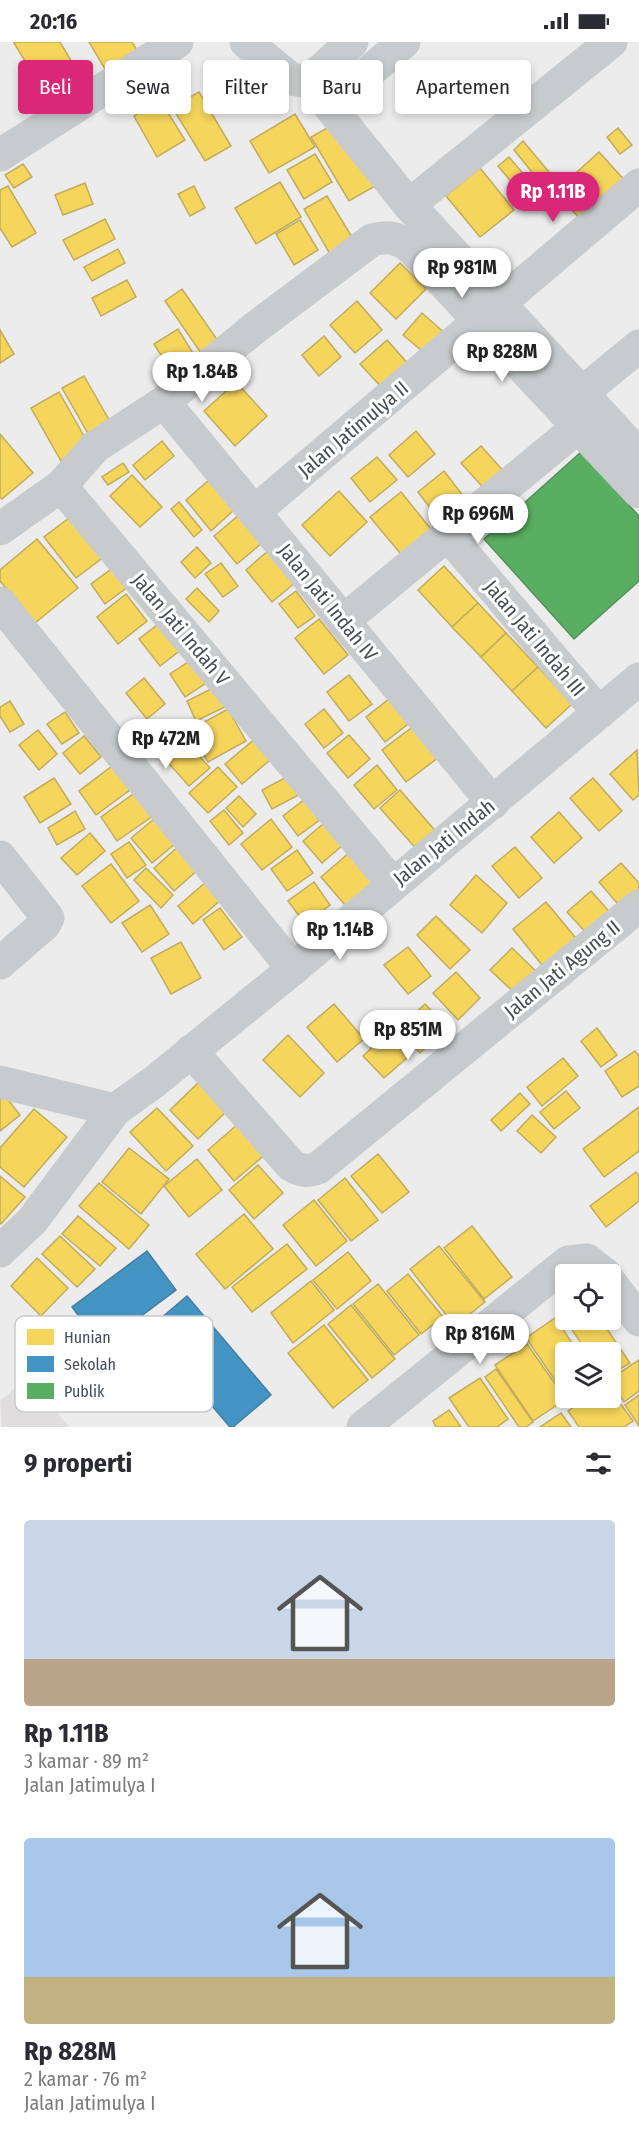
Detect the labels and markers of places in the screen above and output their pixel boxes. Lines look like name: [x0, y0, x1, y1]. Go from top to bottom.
pin: Rp 1.11B: [491, 172, 615, 223]
pin: Rp 981M: [407, 248, 517, 299]
pin: Rp 828M: [447, 332, 557, 383]
pin: Rp 1.84B: [140, 352, 264, 403]
pin: Rp 696M: [423, 494, 533, 545]
pin: Rp 472M: [111, 719, 221, 770]
pin: Rp 1.14B: [278, 910, 402, 961]
pin: Rp 851M: [353, 1010, 463, 1061]
pin: Rp 816M: [425, 1314, 535, 1365]

